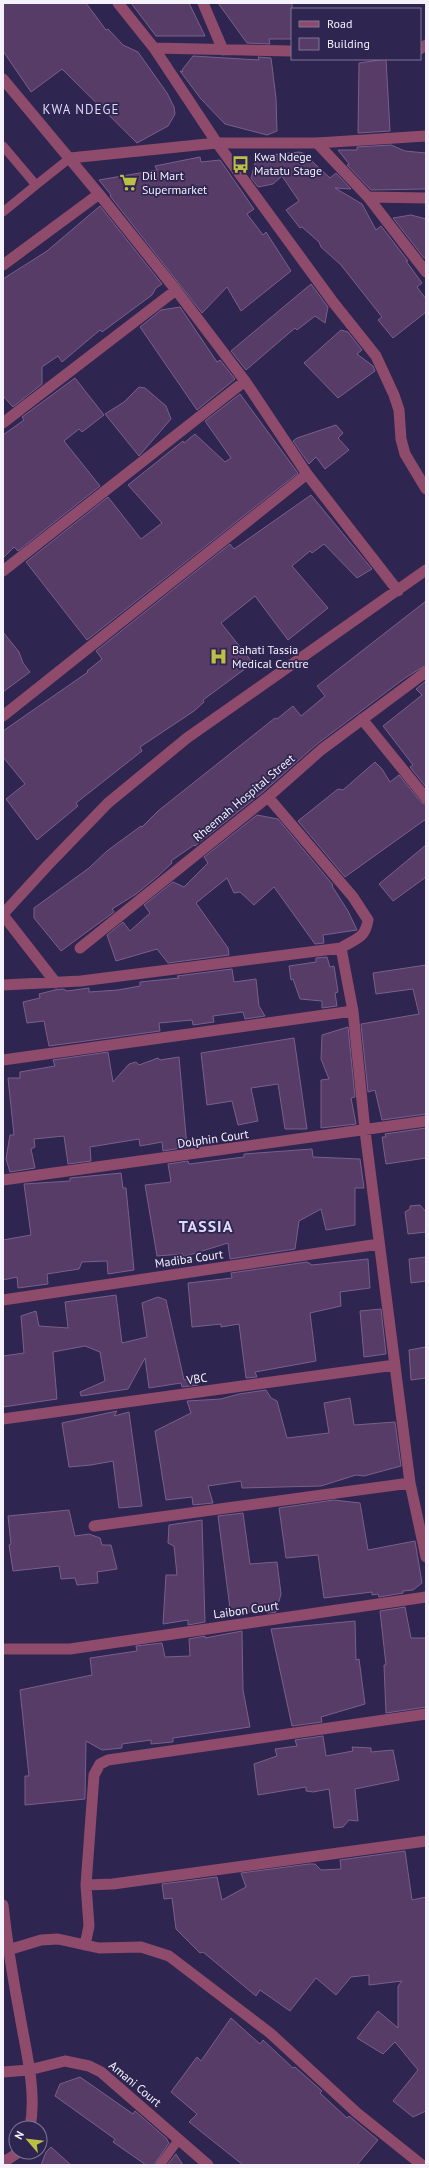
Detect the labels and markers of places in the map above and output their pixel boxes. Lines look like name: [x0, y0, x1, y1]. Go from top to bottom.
place label: Kwa Ndege Matatu Stage: [254, 149, 322, 178]
bus stop icon: Kwa Ndege Matatu Stage: [231, 154, 251, 174]
place label: Dil Mart Supermarket: [142, 168, 207, 197]
supermarket icon: Dil Mart Supermarket: [119, 173, 139, 193]
place label: Bahati Tassia Medical Centre: [232, 642, 309, 671]
hospital icon: Bahati Tassia Medical Centre: [209, 647, 229, 667]

